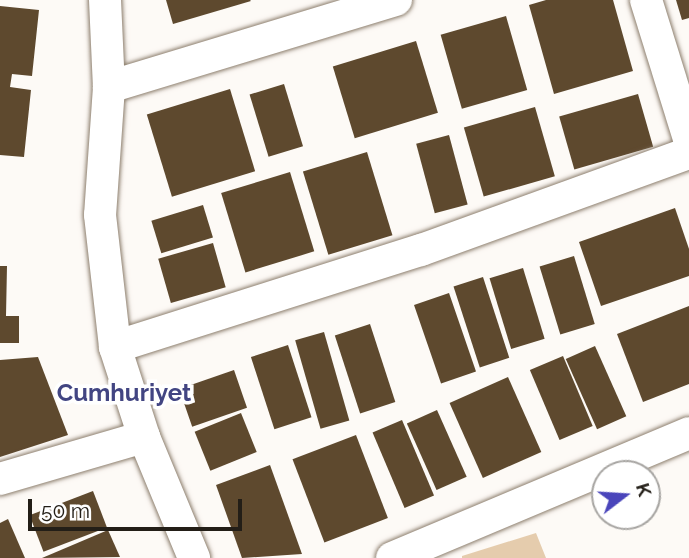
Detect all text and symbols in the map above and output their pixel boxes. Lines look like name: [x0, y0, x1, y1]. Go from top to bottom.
district label: Cumhuriyet: [57, 379, 191, 407]
north arrow: [591, 460, 661, 530]
text: K: [632, 480, 657, 499]
scale bar: [32, 484, 245, 528]
text: 50 m: [41, 498, 90, 523]

